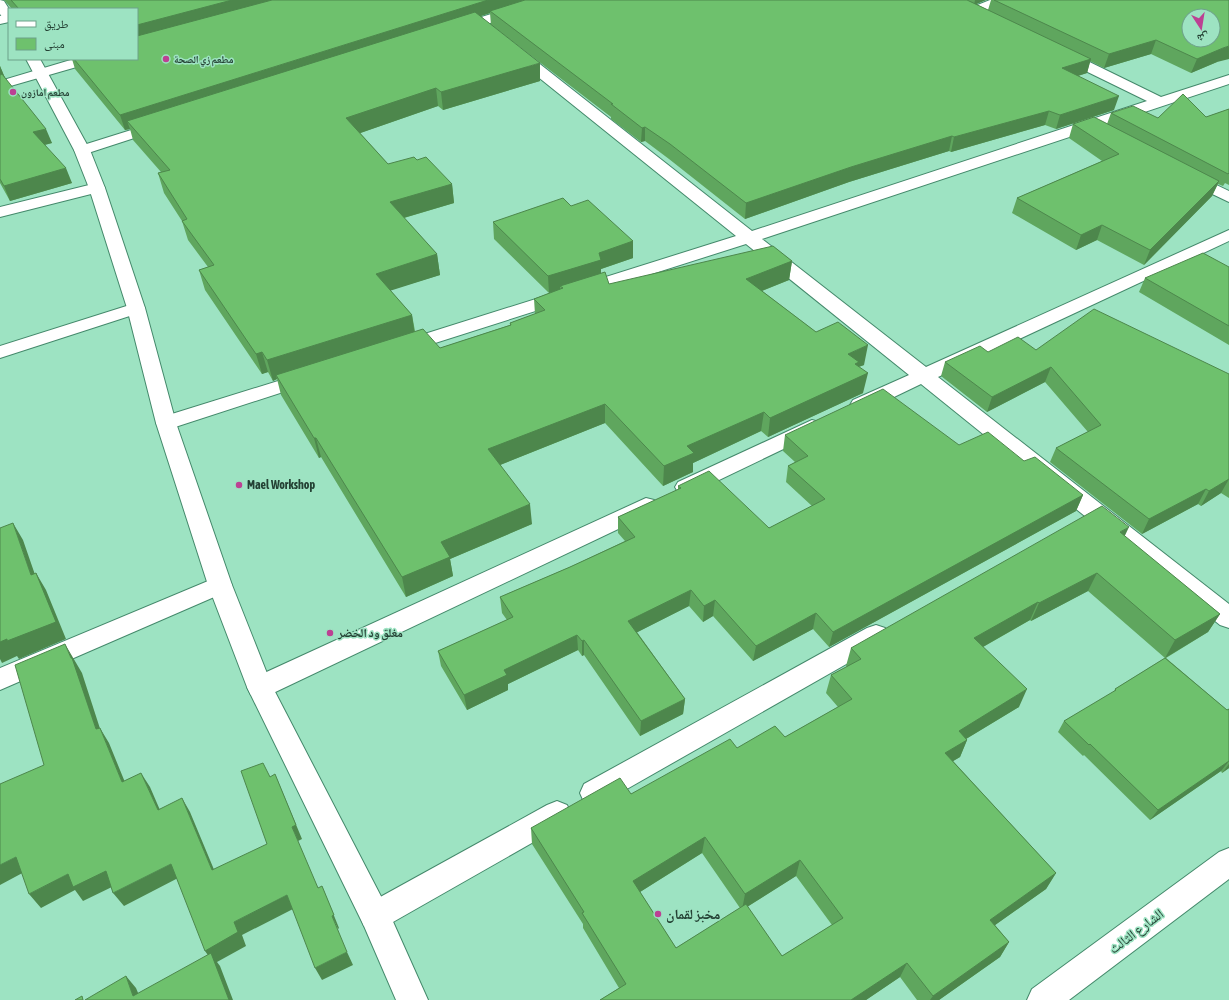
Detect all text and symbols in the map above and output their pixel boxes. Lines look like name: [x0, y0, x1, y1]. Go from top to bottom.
legend: [8, 8, 138, 60]
north arrow: [1181, 8, 1221, 48]
text: طريق: [44, 17, 69, 31]
text: ش: [1195, 29, 1210, 45]
text: مبنى: [44, 37, 65, 51]
marker: مطعم زي الصحة: [161, 54, 171, 64]
place label: مطعم زي الصحة: [174, 54, 234, 67]
marker: مطعم امازون: [8, 87, 18, 97]
place label: مطعم امازون: [21, 87, 70, 100]
place label: Mael Workshop: [247, 478, 315, 492]
marker: Mael Workshop: [234, 480, 244, 490]
place label: مغلق ود الخضر: [337, 626, 403, 641]
marker: مغلق ود الخضر: [325, 628, 335, 638]
street label: الشارع الثالث: [1106, 905, 1168, 958]
place label: مخبز لقمان: [666, 906, 720, 923]
marker: مخبز لقمان: [653, 909, 663, 919]

